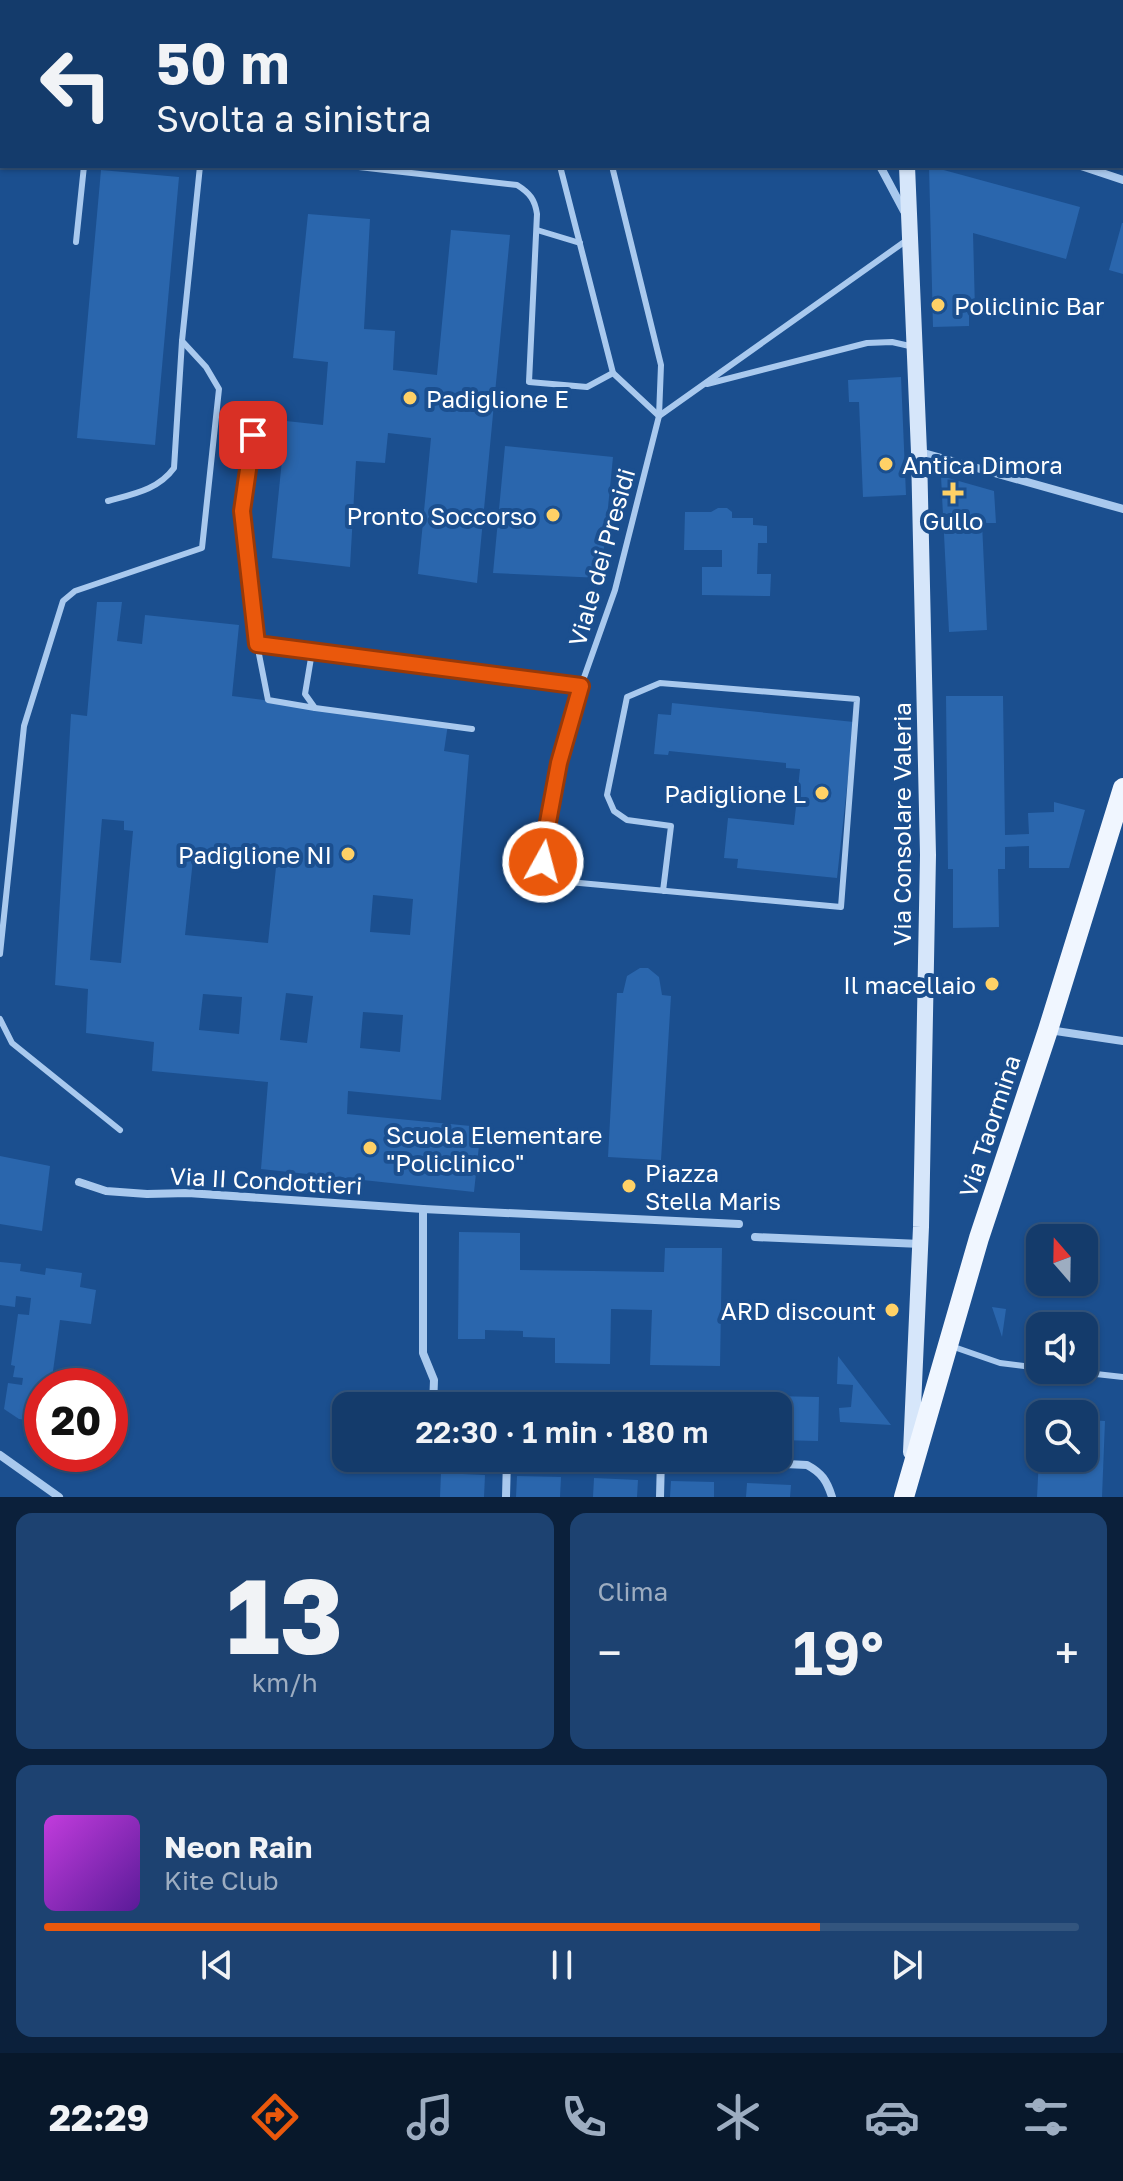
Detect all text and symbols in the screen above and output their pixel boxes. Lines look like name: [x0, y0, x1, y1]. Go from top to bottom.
text: 50 m: [156, 29, 290, 96]
icon: left: [24, 32, 128, 136]
text: Svolta a sinistra: [156, 97, 432, 140]
place label: Policlinic Bar: [954, 291, 1104, 320]
marker: Policlinic Bar: [929, 296, 947, 314]
place label: Padiglione E: [426, 384, 569, 413]
marker: Padiglione E: [401, 389, 419, 407]
pin: [219, 401, 287, 469]
icon: arrive: [231, 413, 275, 457]
place label: Antica Dimora: [902, 450, 1063, 479]
marker: Antica Dimora: [877, 455, 895, 473]
street label: Viale dei Presidi: [562, 465, 640, 649]
marker: Gullo: [944, 484, 962, 502]
place label: Pronto Soccorso: [346, 501, 537, 530]
marker: Pronto Soccorso: [544, 506, 562, 524]
place label: Gullo: [923, 506, 983, 535]
street label: Via Consolare Valeria: [887, 702, 916, 946]
place label: Padiglione L: [664, 779, 806, 808]
marker: Padiglione L: [813, 784, 831, 802]
position arrow: [501, 820, 585, 904]
place label: Padiglione NI: [178, 840, 332, 869]
marker: Padiglione NI: [339, 845, 357, 863]
place label: Il macellaio: [843, 970, 976, 999]
marker: Il macellaio: [983, 975, 1001, 993]
street label: Via Taormina: [952, 1051, 1026, 1201]
place label: Scuola Elementare "Policlinico": [386, 1120, 602, 1177]
marker: Scuola Elementare "Policlinico": [361, 1139, 379, 1157]
place label: Piazza Stella Maris: [645, 1158, 781, 1215]
street label: Via II Condottieri: [169, 1160, 363, 1200]
marker: Piazza Stella Maris: [620, 1177, 638, 1195]
north arrow: [1026, 1224, 1098, 1296]
map controls: [1026, 1224, 1098, 1472]
place label: ARD discount: [721, 1296, 876, 1325]
marker: ARD discount: [883, 1301, 901, 1319]
button: sound: [1026, 1312, 1098, 1384]
speed limit sign: 20: [24, 1368, 128, 1472]
button: search: [1026, 1400, 1098, 1472]
text: 22:30 · 1 min · 180 m: [415, 1414, 709, 1450]
text: 13: [226, 1552, 343, 1677]
text: Clima: [598, 1576, 668, 1607]
text: 19°: [793, 1616, 884, 1688]
text: −: [598, 1626, 622, 1679]
text: +: [1055, 1626, 1079, 1679]
text: km/h: [252, 1667, 318, 1698]
text: Neon Rain: [164, 1829, 312, 1865]
text: Kite Club: [164, 1865, 279, 1896]
icon: previous: [195, 1943, 239, 1987]
icon: pause: [540, 1943, 584, 1987]
icon: next: [885, 1943, 929, 1987]
icon: directions: [247, 2089, 303, 2145]
icon: music: [402, 2089, 458, 2145]
icon: phone: [556, 2089, 612, 2145]
icon: climate: [710, 2089, 766, 2145]
icon: car: [864, 2089, 920, 2145]
icon: filters: [1018, 2089, 1074, 2145]
text: 22:29: [49, 2096, 149, 2139]

